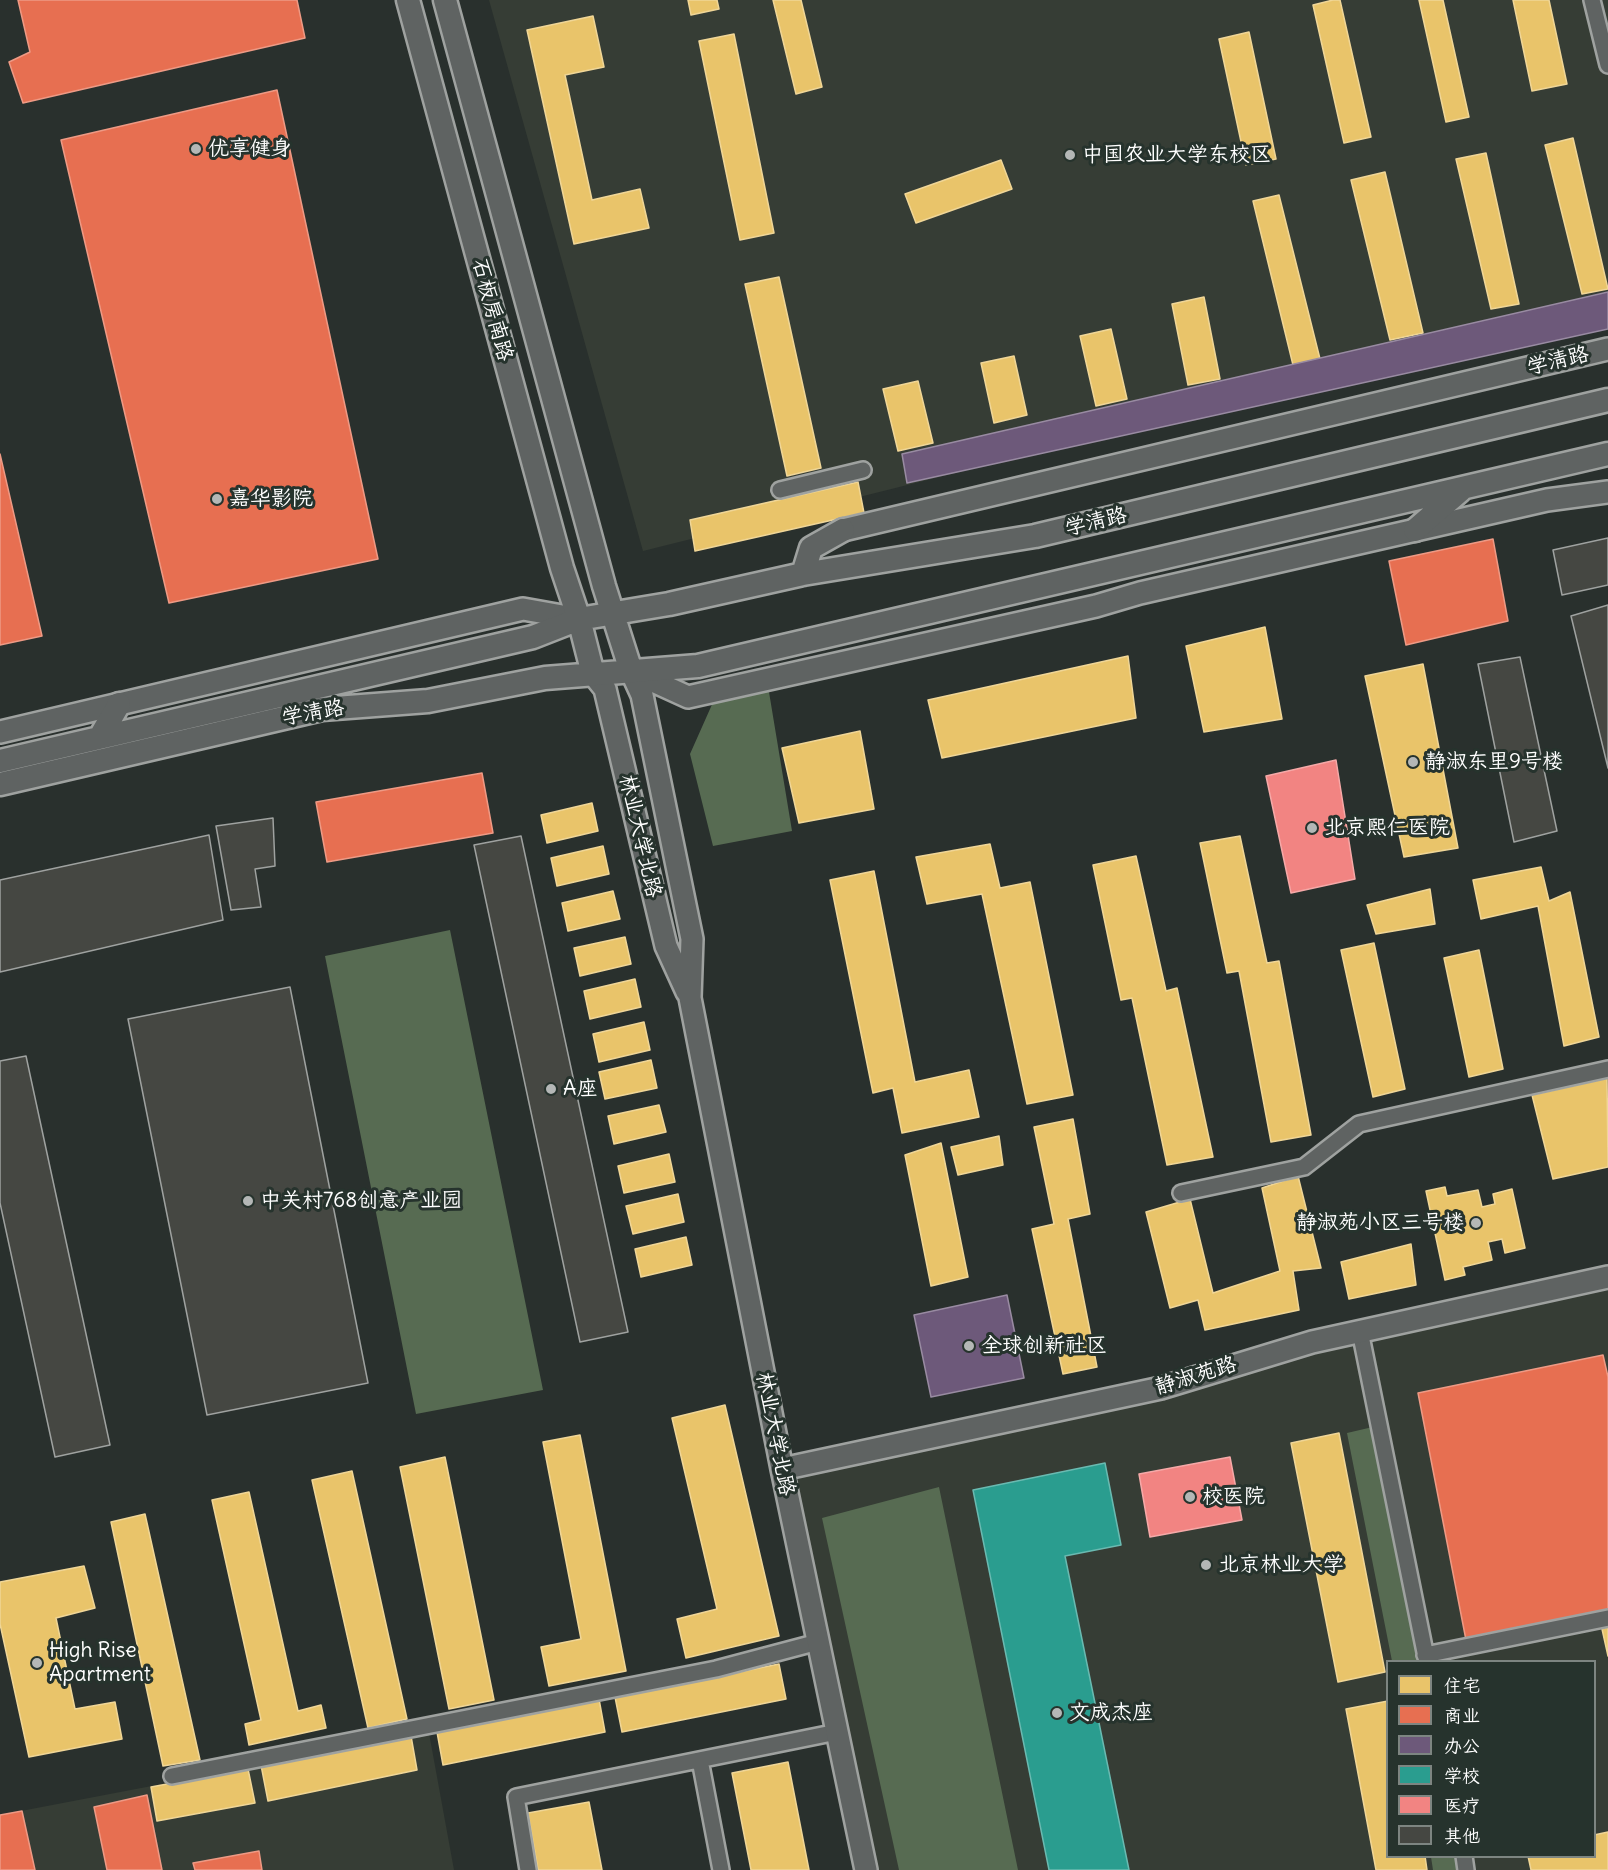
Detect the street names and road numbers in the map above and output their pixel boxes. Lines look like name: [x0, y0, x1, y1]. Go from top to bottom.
street label: 石板房南路: [466, 256, 518, 364]
street label: 学清路: [1524, 342, 1592, 380]
street label: 学清路: [1062, 503, 1130, 541]
street label: 学清路: [280, 695, 346, 731]
street label: 林业大学北路: [614, 772, 666, 900]
street label: 静淑苑路: [1152, 1352, 1240, 1400]
street label: 林业大学北路: [751, 1370, 799, 1498]

